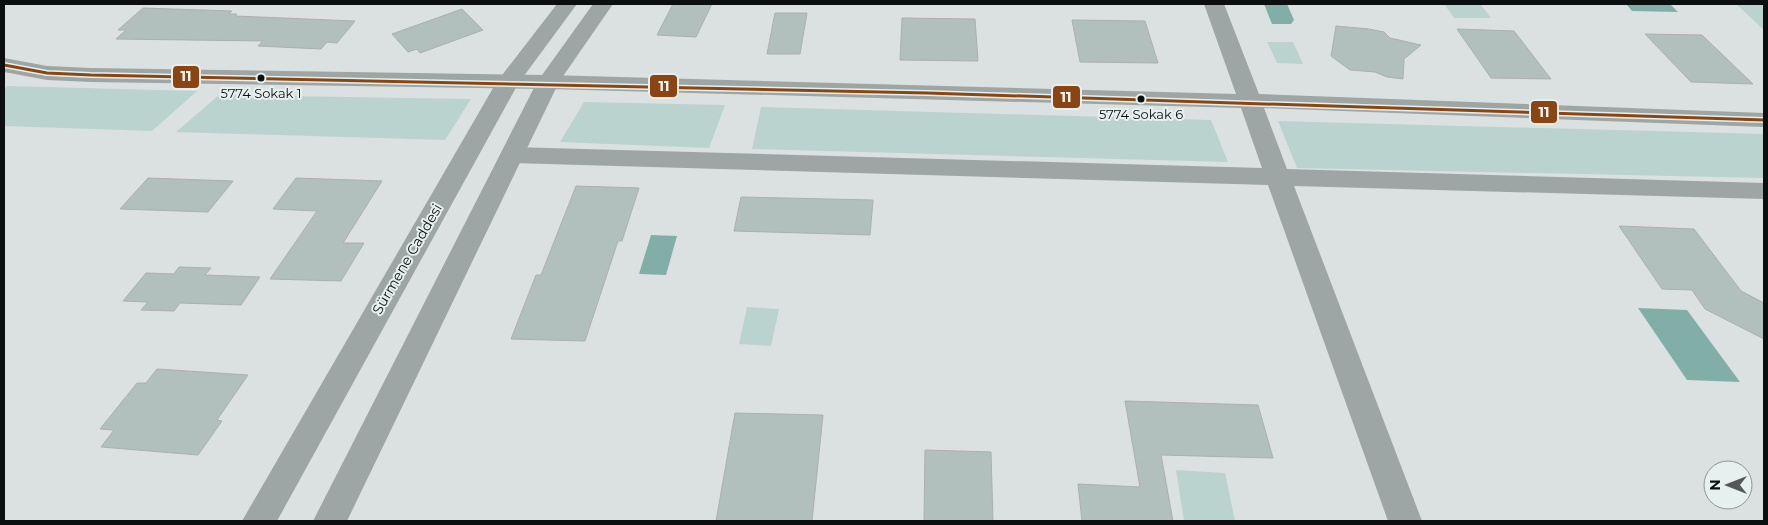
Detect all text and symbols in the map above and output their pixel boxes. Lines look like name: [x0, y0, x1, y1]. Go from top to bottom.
line badge: 11: [172, 65, 200, 89]
text: 11: [181, 67, 191, 85]
marker: 5774 Sokak 1: [256, 73, 266, 83]
line badge: 11: [649, 74, 678, 98]
text: 11: [659, 77, 669, 95]
place label: 5774 Sokak 1: [221, 85, 301, 101]
line badge: 11: [1052, 85, 1081, 109]
text: 11: [1061, 88, 1071, 106]
marker: 5774 Sokak 6: [1136, 94, 1146, 104]
line badge: 11: [1530, 100, 1558, 124]
text: 11: [1539, 103, 1549, 121]
place label: 5774 Sokak 6: [1099, 106, 1183, 122]
street label: Sürmene Caddesi: [368, 201, 446, 317]
north arrow: [1703, 460, 1753, 510]
text: N: [1706, 479, 1724, 491]

